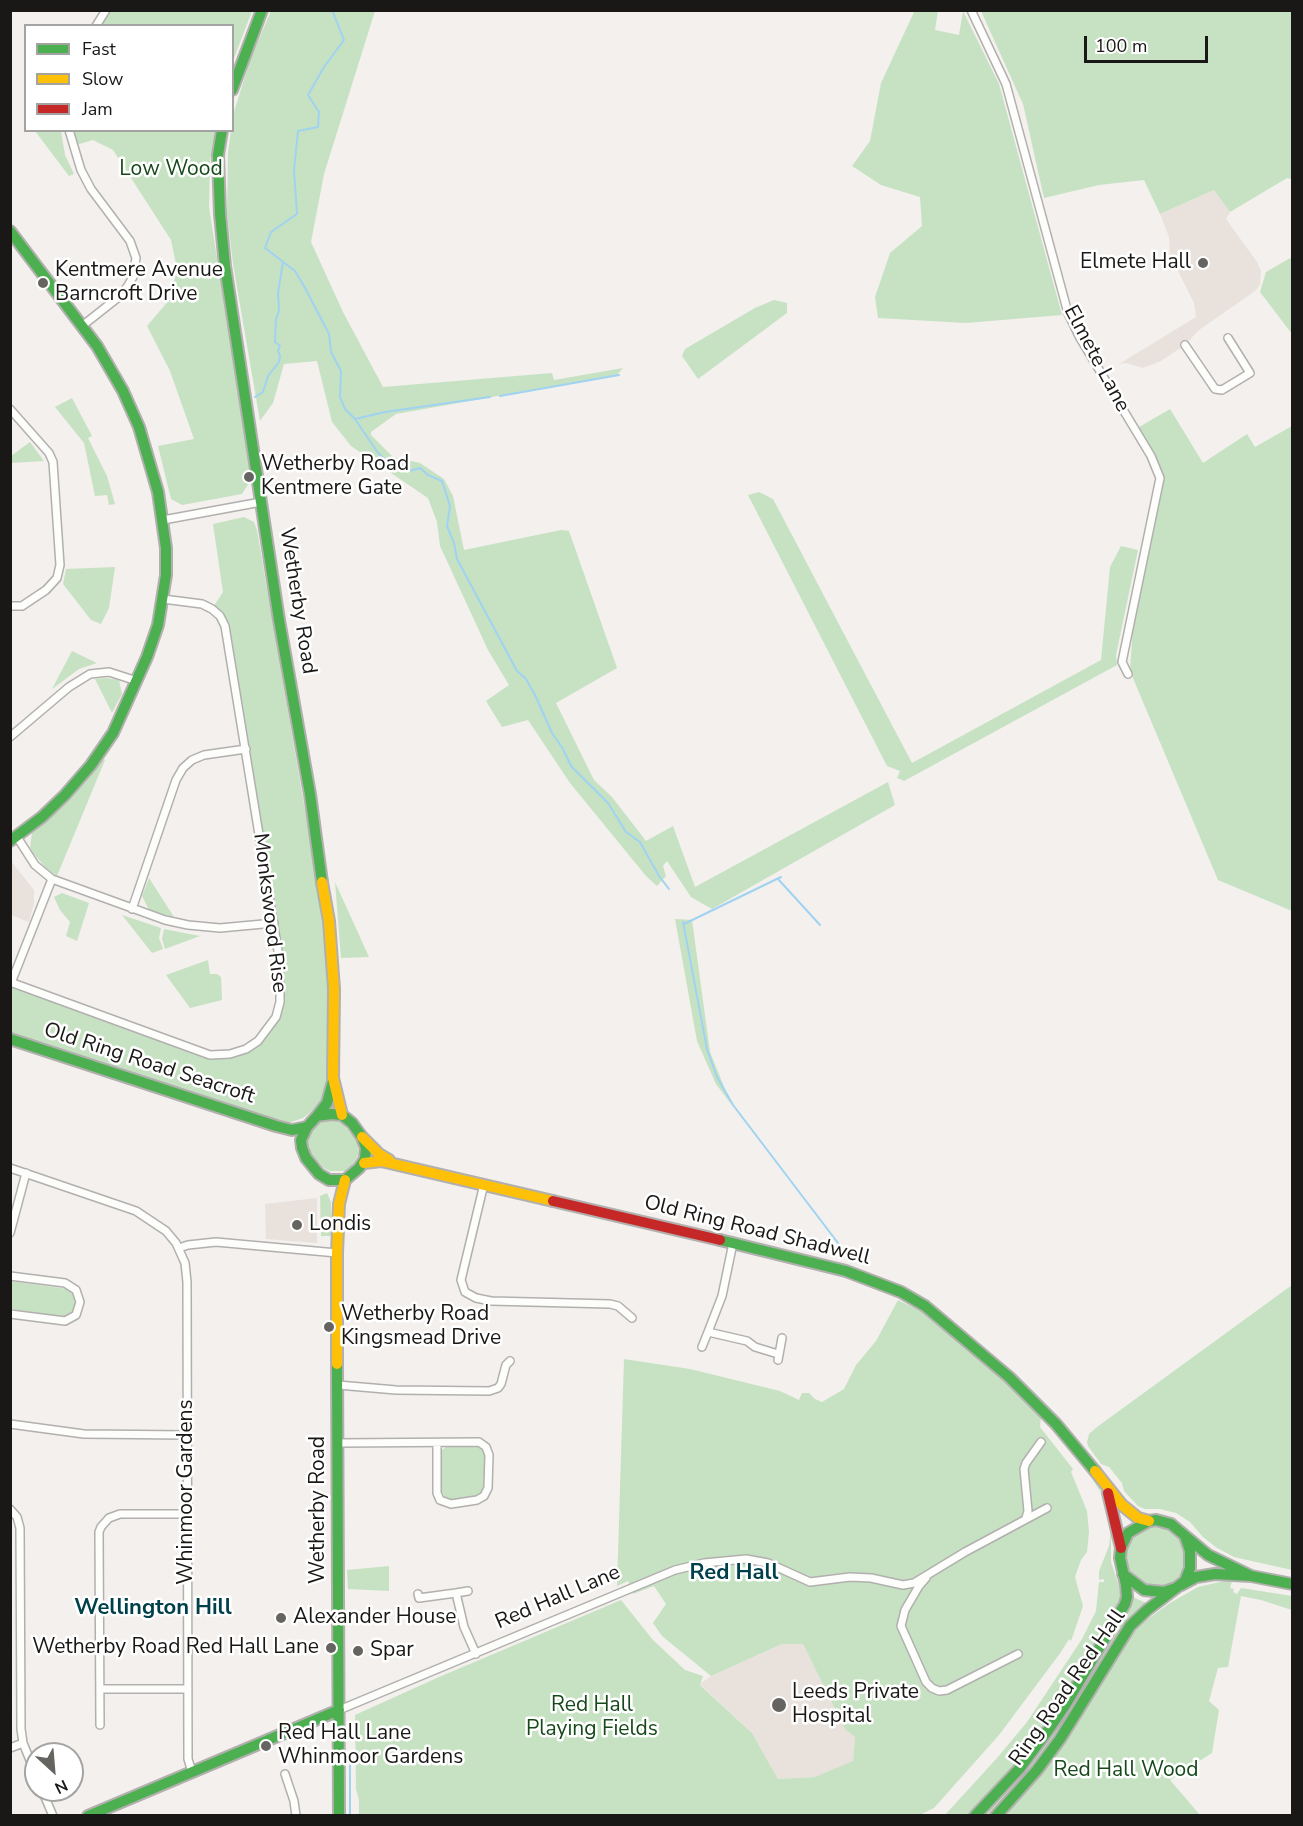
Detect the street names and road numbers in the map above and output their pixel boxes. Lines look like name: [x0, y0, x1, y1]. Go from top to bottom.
street label: Elmete Lane: [1057, 301, 1135, 417]
street label: Wetherby Road: [273, 526, 321, 676]
street label: Monkswood Rise: [247, 832, 291, 994]
street label: Old Ring Road Seacroft: [40, 1018, 258, 1110]
street label: Old Ring Road Shadwell: [641, 1191, 873, 1271]
street label: Whinmoor Gardens: [174, 1399, 200, 1585]
street label: Wetherby Road: [306, 1436, 332, 1584]
street label: Red Hall Lane: [492, 1560, 624, 1636]
street label: Ring Road Red Hall: [1005, 1605, 1131, 1771]

